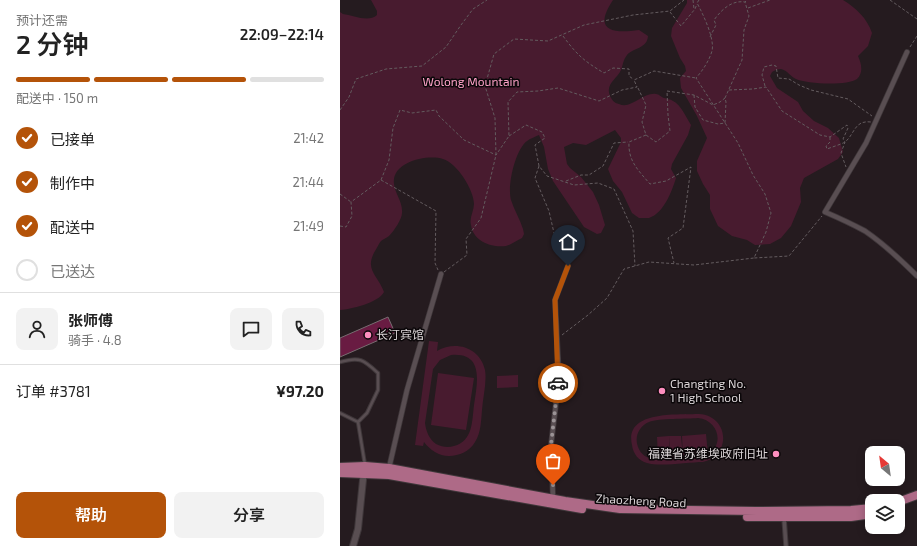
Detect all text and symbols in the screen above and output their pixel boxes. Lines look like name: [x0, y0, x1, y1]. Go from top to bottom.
text: 预计还需: [16, 12, 68, 28]
text: 22:09–22:14: [240, 25, 324, 43]
text: 2 分钟: [16, 28, 89, 59]
park label: Wolong Mountain: [423, 74, 520, 88]
text: 配送中 · 150 m: [16, 90, 98, 106]
icon: check: [16, 127, 38, 149]
text: 已接单: [50, 130, 95, 148]
text: 21:42: [293, 130, 324, 146]
icon: check: [16, 171, 38, 193]
text: 制作中: [50, 174, 95, 192]
text: 21:44: [292, 174, 324, 190]
icon: check: [16, 215, 38, 237]
text: 配送中: [50, 218, 95, 236]
text: 21:49: [293, 218, 324, 234]
pin: [551, 225, 585, 266]
icon: home: [557, 231, 579, 253]
text: 已送达: [50, 262, 95, 280]
button: person: [16, 308, 58, 350]
button: chat: [230, 308, 272, 350]
button: phone: [282, 308, 324, 350]
text: 张师傅: [68, 311, 113, 329]
place label: 长汀宾馆: [376, 327, 424, 341]
marker: 长汀宾馆: [363, 330, 373, 340]
text: 骑手 · 4.8: [68, 332, 122, 348]
courier: [538, 363, 578, 403]
icon: car: [547, 372, 569, 394]
place label: Changting No. 1 High School: [670, 376, 746, 404]
text: 订单 #3781: [16, 382, 91, 400]
text: ¥97.20: [276, 382, 324, 400]
marker: Changting No. 1 High School: [657, 386, 667, 396]
pin: [536, 444, 570, 485]
place label: 福建省苏维埃政府旧址: [648, 446, 768, 460]
north arrow: [865, 446, 905, 486]
map controls: [865, 446, 905, 534]
marker: 福建省苏维埃政府旧址: [771, 449, 781, 459]
icon: bag: [542, 450, 564, 472]
street label: Zhaozheng Road: [595, 491, 687, 509]
button: 帮助: [16, 492, 166, 538]
button: 分享: [174, 492, 324, 538]
button: layers: [865, 494, 905, 534]

